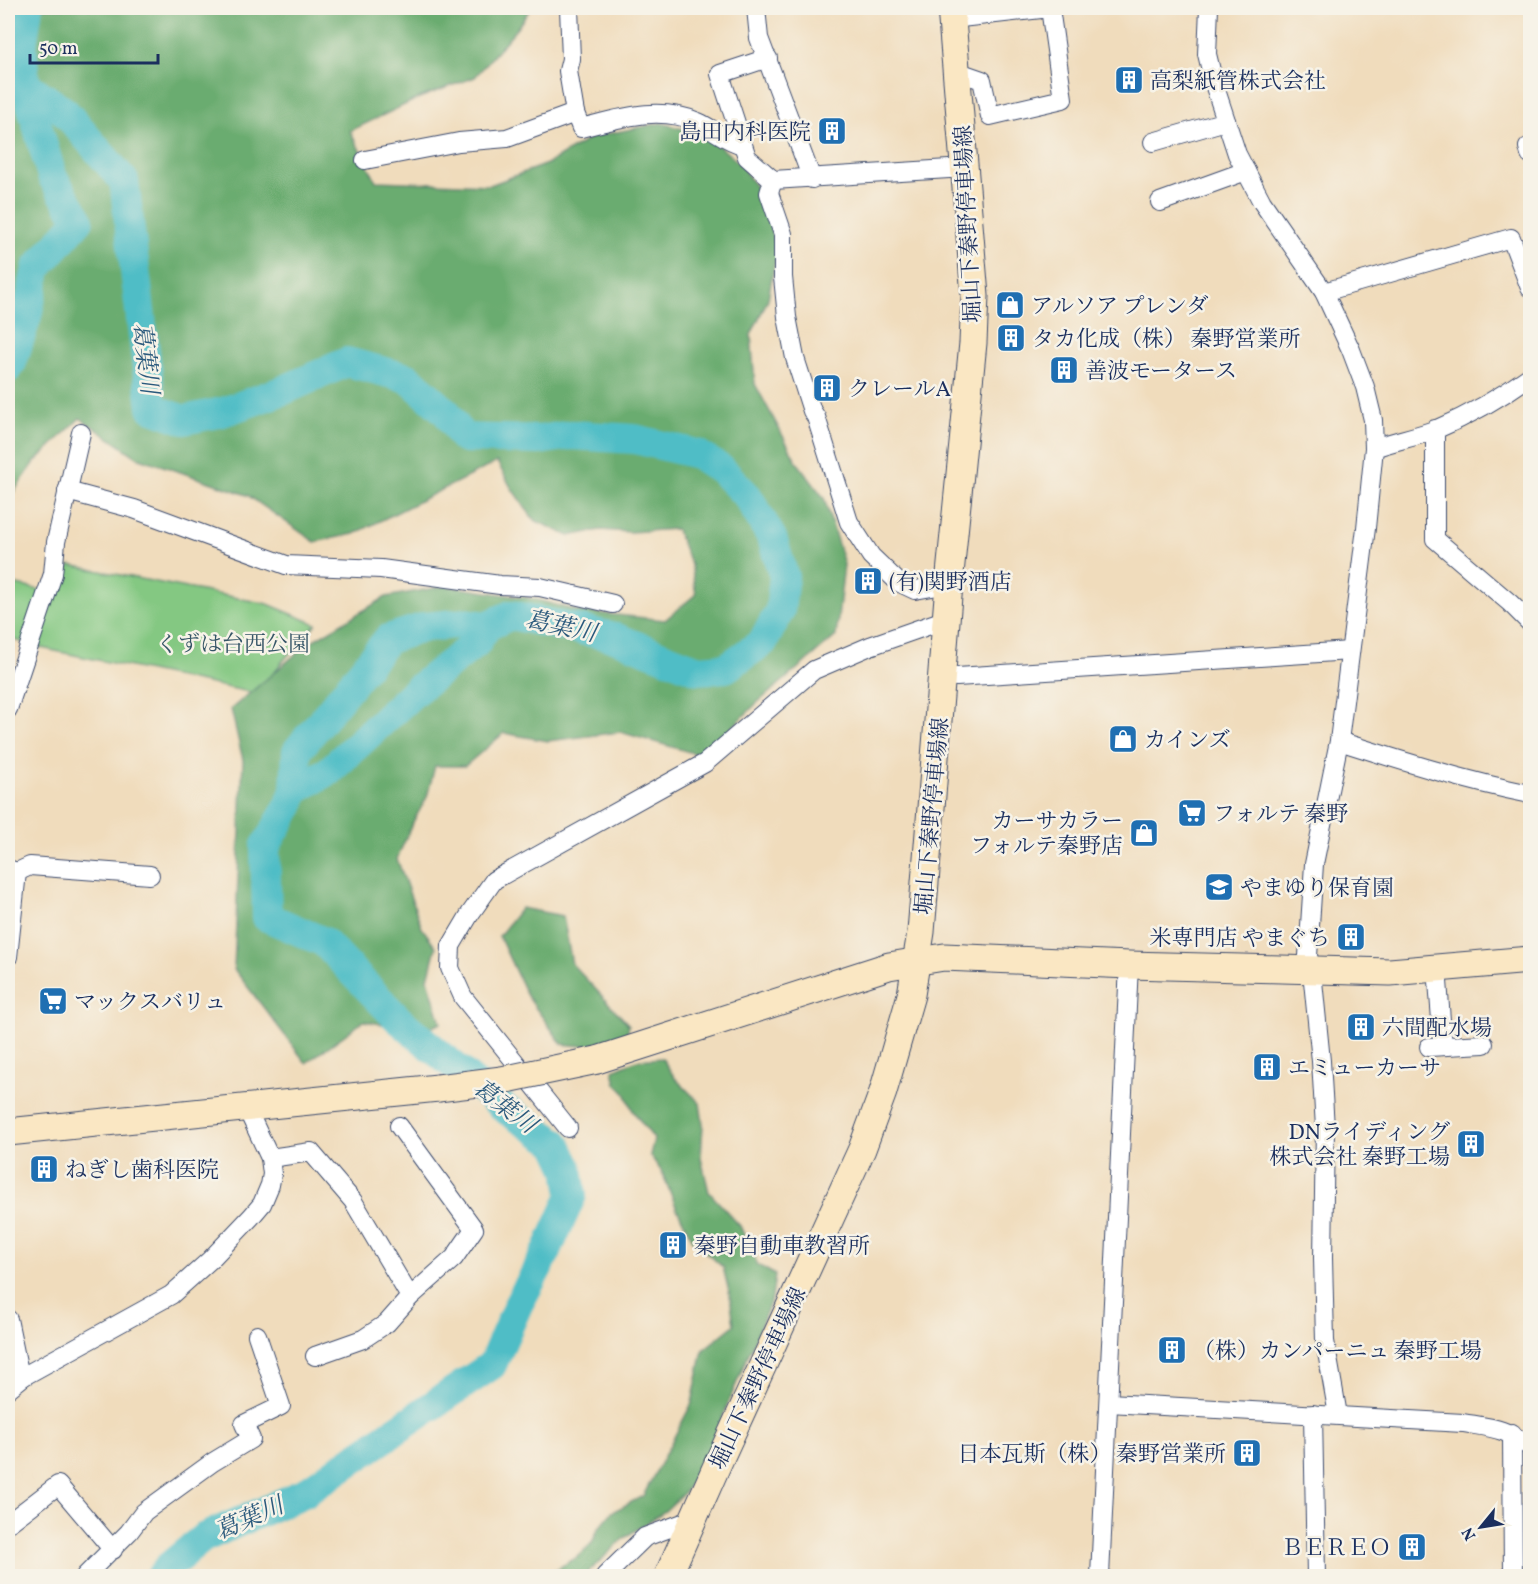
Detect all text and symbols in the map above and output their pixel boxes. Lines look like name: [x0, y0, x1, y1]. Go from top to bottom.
scale bar: [30, 27, 158, 65]
text: 50 m: [39, 37, 78, 62]
building icon: 高梨紙管株式会社: [1113, 64, 1145, 96]
place label: 高梨紙管株式会社: [1150, 67, 1326, 98]
building icon: 島田内科医院: [816, 115, 848, 147]
place label: 島田内科医院: [679, 118, 811, 149]
street label: 堀山下秦野停車場線: [949, 124, 990, 324]
shop icon: アルソア プレンダ: [994, 289, 1026, 321]
place label: アルソア プレンダ: [1031, 292, 1208, 323]
water label: 葛葉川: [123, 320, 166, 399]
building icon: タカ化成（株） 秦野営業所: [995, 322, 1027, 354]
place label: タカ化成（株） 秦野営業所: [1032, 325, 1300, 356]
building icon: 善波モータース: [1048, 354, 1080, 386]
place label: 善波モータース: [1085, 357, 1237, 388]
building icon: クレールA: [811, 372, 843, 404]
place label: クレールA: [848, 375, 951, 406]
building icon: (有)関野酒店: [852, 565, 884, 597]
place label: (有)関野酒店: [889, 568, 1012, 599]
water label: 葛葉川: [522, 604, 602, 653]
park label: くずは台西公園: [156, 630, 310, 661]
street label: 堀山下秦野停車場線: [909, 716, 958, 916]
shop icon: カインズ: [1107, 723, 1139, 755]
place label: カインズ: [1144, 726, 1231, 757]
supermarket icon: フォルテ 秦野: [1176, 797, 1208, 829]
place label: フォルテ 秦野: [1213, 800, 1348, 831]
place label: カーサカラー フォルテ秦野店: [970, 807, 1123, 863]
shop icon: カーサカラー フォルテ秦野店: [1128, 817, 1160, 849]
school or university icon: やまゆり保育園: [1203, 871, 1235, 903]
place label: やまゆり保育園: [1240, 874, 1394, 905]
building icon: 米専門店 やまぐち: [1335, 921, 1367, 953]
place label: 米専門店 やまぐち: [1150, 924, 1330, 955]
supermarket icon: マックスバリュ: [37, 985, 69, 1017]
place label: マックスバリュ: [74, 988, 226, 1019]
building icon: 六間配水場: [1345, 1011, 1377, 1043]
place label: 六間配水場: [1382, 1014, 1492, 1045]
building icon: エミューカーサ: [1251, 1051, 1283, 1083]
place label: エミューカーサ: [1288, 1054, 1441, 1085]
water label: 葛葉川: [465, 1072, 545, 1145]
place label: DNライディング 株式会社 秦野工場: [1270, 1118, 1450, 1174]
building icon: DNライディング 株式会社 秦野工場: [1455, 1128, 1487, 1160]
building icon: ねぎし歯科医院: [28, 1153, 60, 1185]
place label: ねぎし歯科医院: [65, 1156, 219, 1187]
building icon: 秦野自動車教習所: [657, 1229, 689, 1261]
place label: 秦野自動車教習所: [694, 1232, 870, 1263]
street label: 堀山下秦野停車場線: [703, 1283, 815, 1475]
building icon: （株）カンパーニュ 秦野工場: [1156, 1334, 1188, 1366]
place label: （株）カンパーニュ 秦野工場: [1193, 1337, 1482, 1368]
building icon: 日本瓦斯（株） 秦野営業所: [1231, 1437, 1263, 1469]
place label: 日本瓦斯（株） 秦野営業所: [958, 1440, 1226, 1471]
water label: 葛葉川: [210, 1488, 292, 1550]
north arrow: [1451, 1497, 1511, 1557]
text: N: [1457, 1523, 1482, 1544]
building icon: ＢＥＲＥＯ: [1396, 1531, 1428, 1563]
place label: ＢＥＲＥＯ: [1281, 1534, 1391, 1565]

